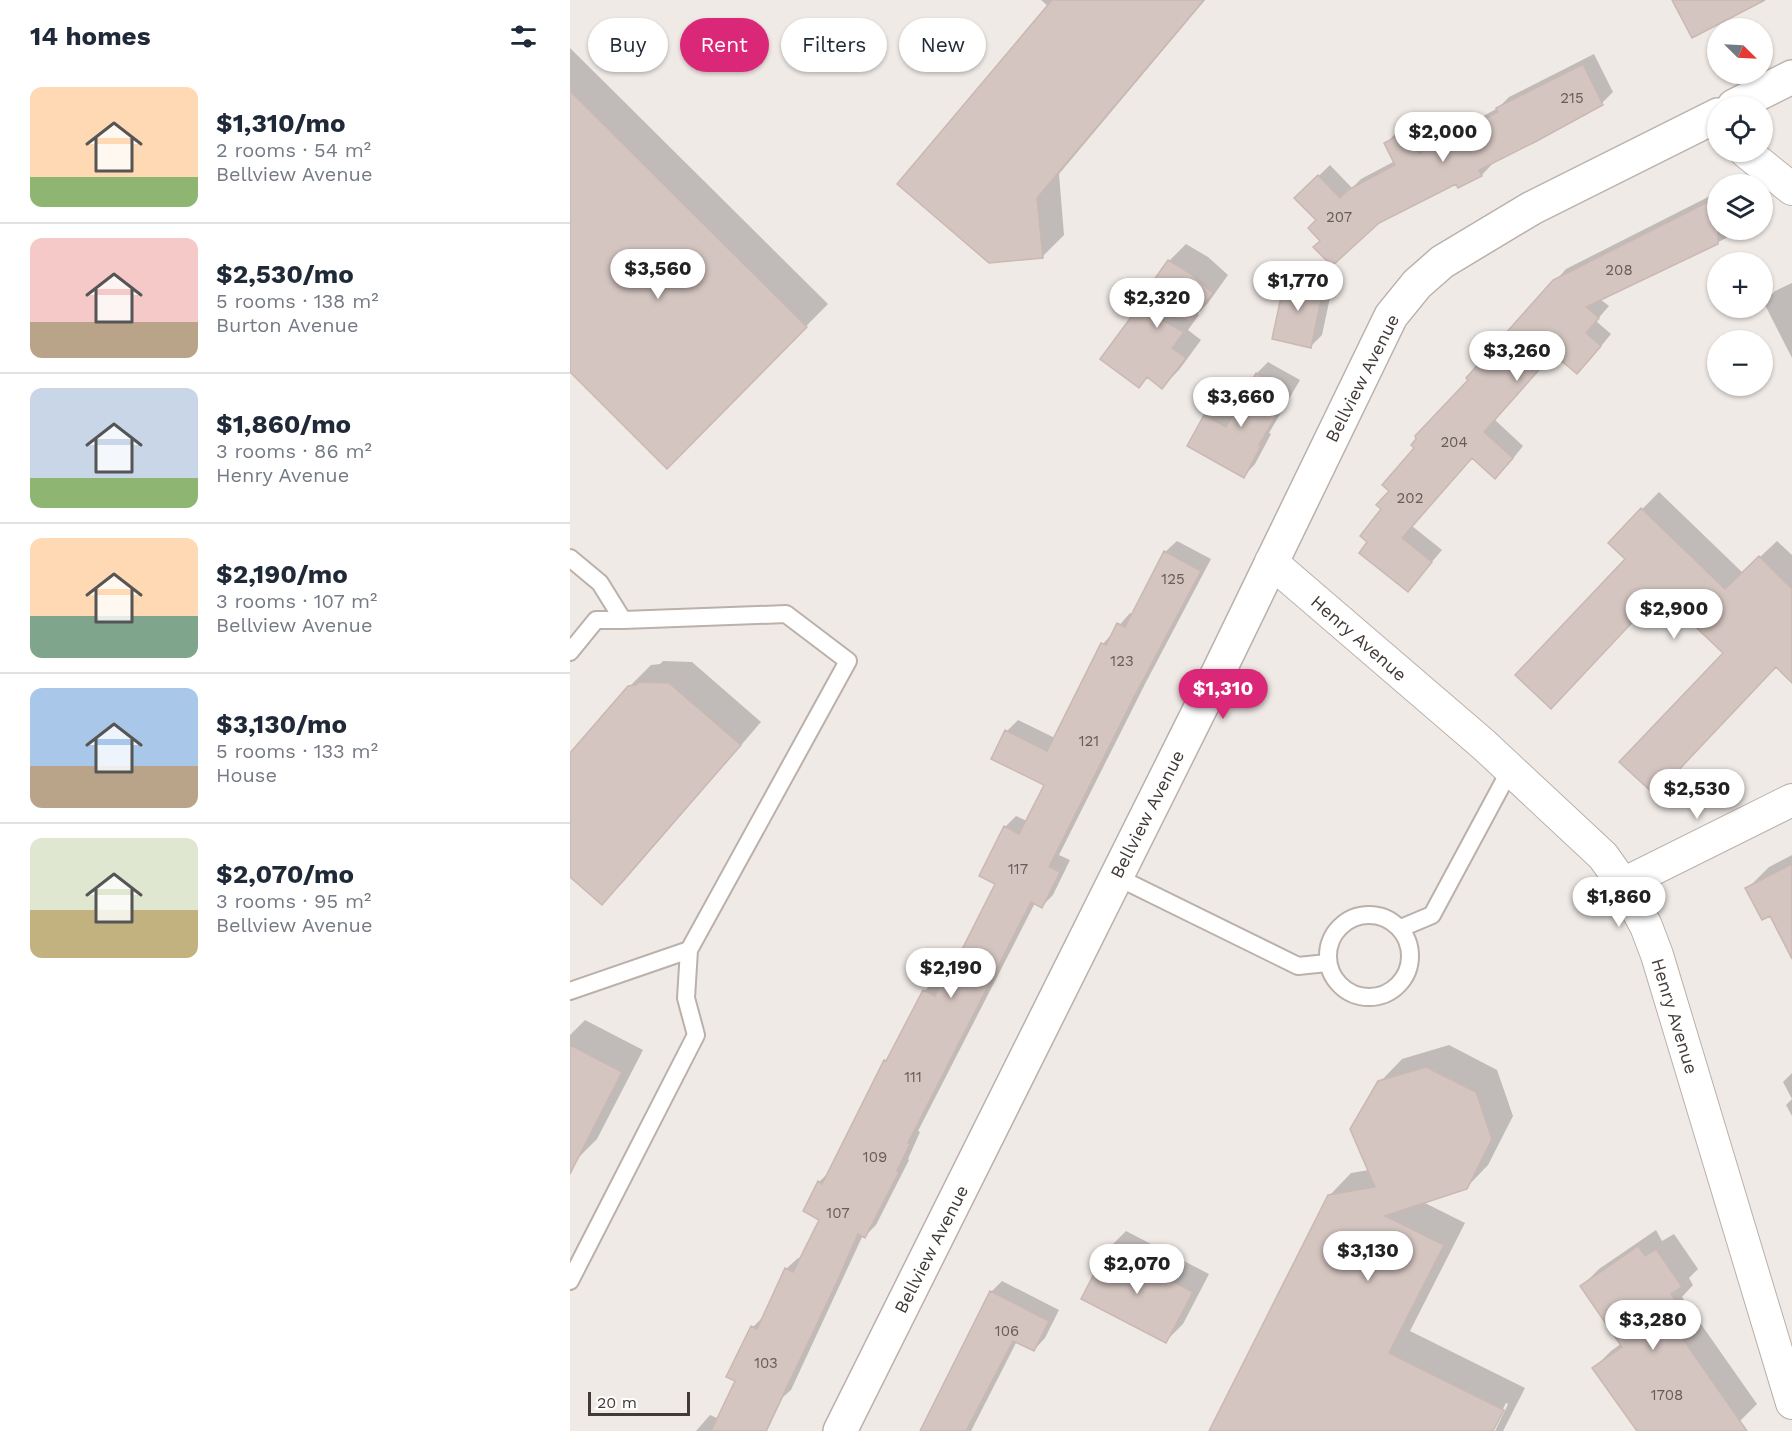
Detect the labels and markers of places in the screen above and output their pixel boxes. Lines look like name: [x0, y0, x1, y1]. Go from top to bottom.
pin: $2,000: [1394, 112, 1492, 163]
pin: $3,560: [609, 249, 707, 300]
pin: $1,770: [1249, 261, 1347, 312]
pin: $2,320: [1108, 278, 1206, 329]
pin: $3,260: [1468, 331, 1566, 382]
pin: $3,660: [1192, 377, 1290, 428]
pin: $2,900: [1625, 589, 1723, 640]
pin: $1,310: [1174, 669, 1272, 720]
pin: $2,530: [1648, 769, 1746, 820]
pin: $1,860: [1570, 877, 1668, 928]
pin: $2,190: [902, 948, 1000, 999]
pin: $3,130: [1319, 1231, 1417, 1282]
pin: $2,070: [1088, 1244, 1186, 1295]
pin: $3,280: [1604, 1300, 1702, 1351]

